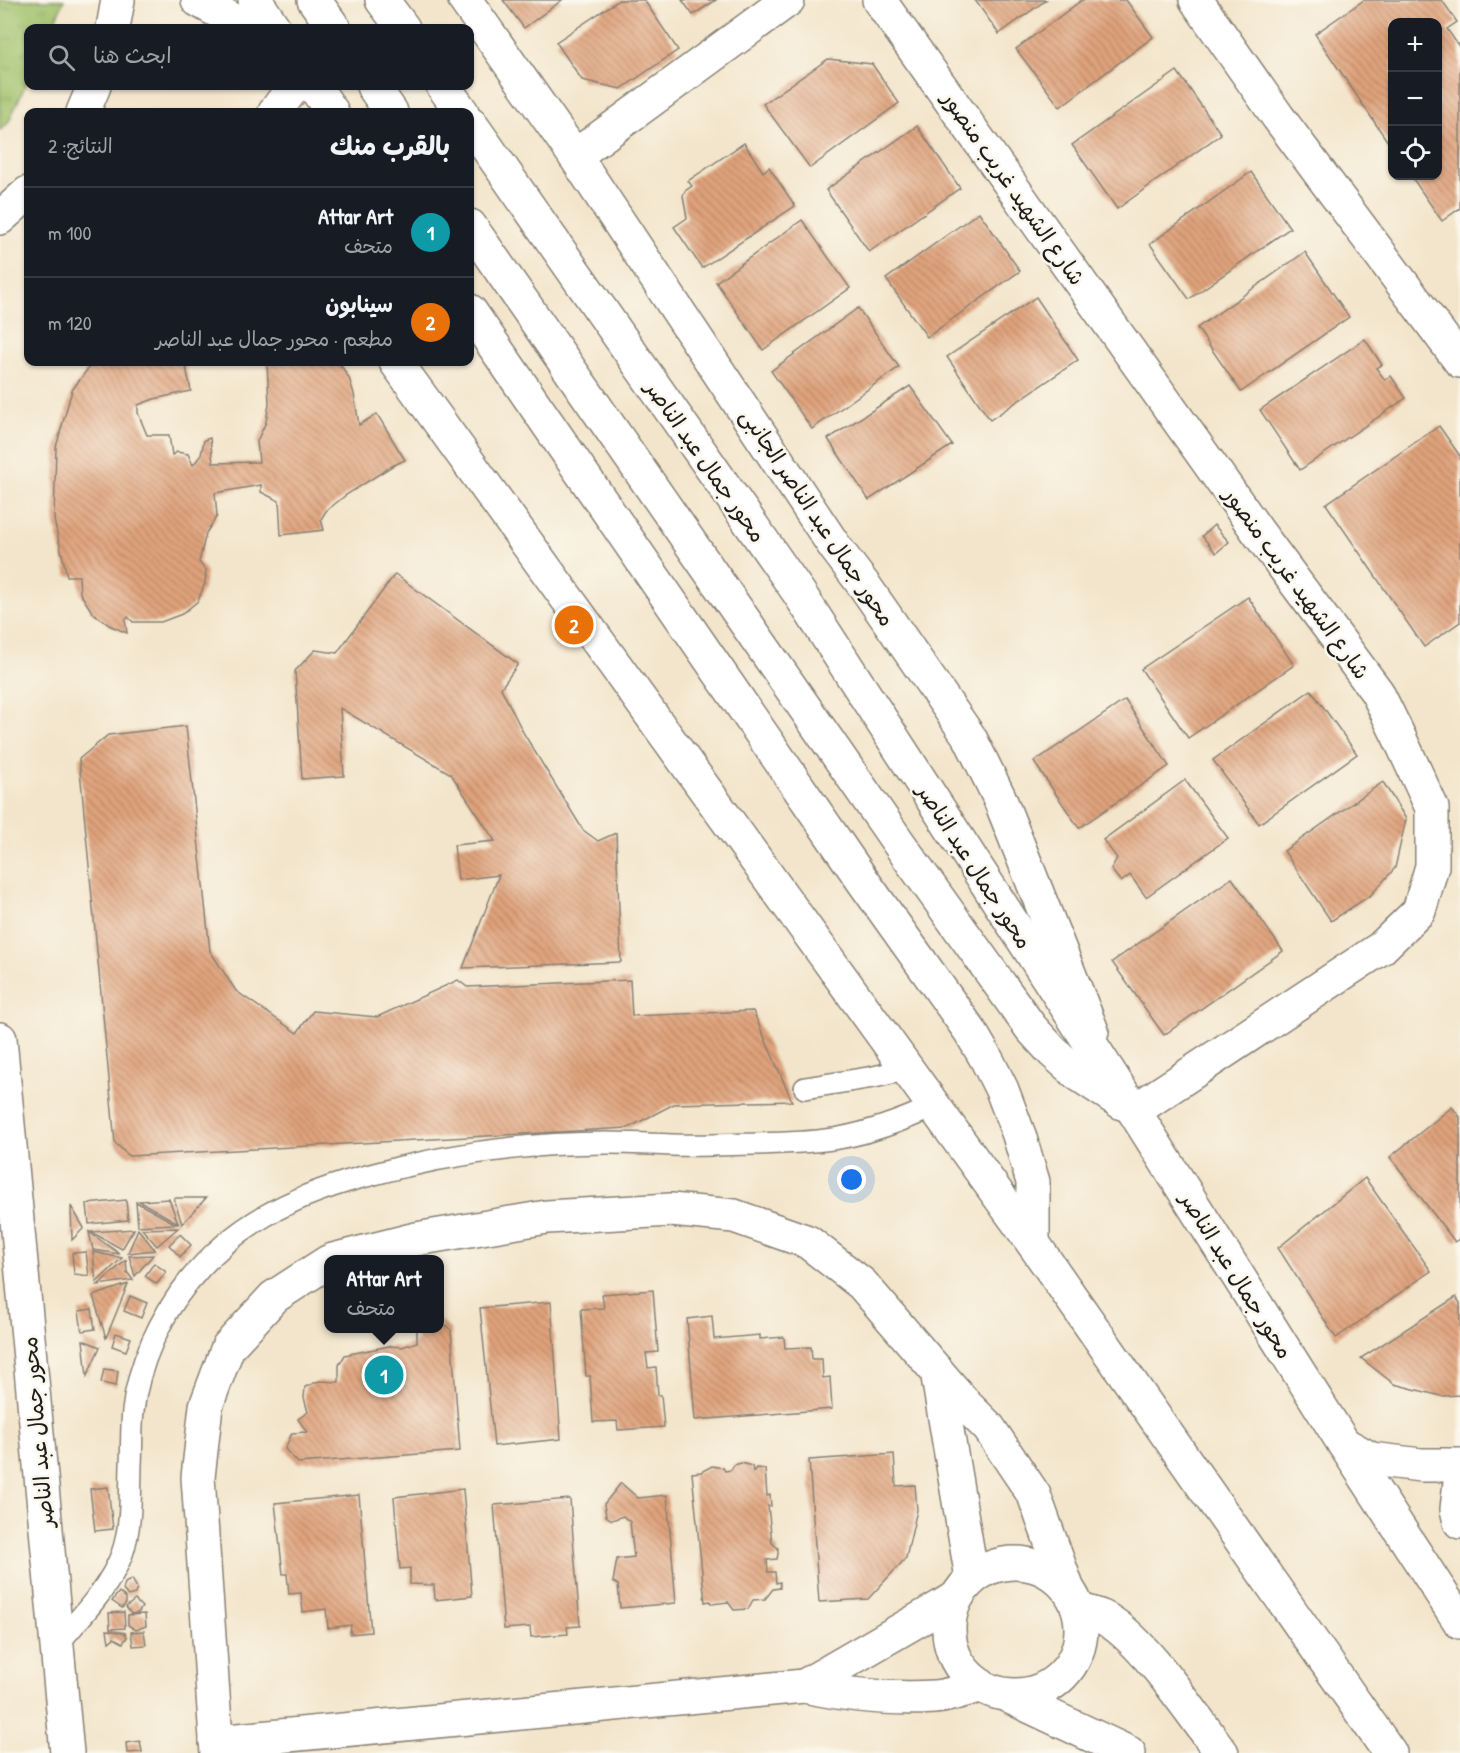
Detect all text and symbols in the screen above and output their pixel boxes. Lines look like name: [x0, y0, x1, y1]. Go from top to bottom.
map controls: [1388, 18, 1442, 180]
button: +: [1388, 18, 1442, 72]
search box: [24, 24, 474, 90]
text: ابحث هنا: [93, 40, 172, 70]
icon: search: [45, 41, 78, 74]
button: −: [1388, 72, 1442, 126]
street label: شارع الشهيد غريب منصور: [934, 83, 1092, 292]
button: locate: [1388, 126, 1442, 180]
text: بالقرب منك: [330, 128, 450, 163]
text: النتائج: 2: [48, 132, 113, 159]
text: Attar Art: [318, 201, 393, 231]
text: 100 m: [48, 219, 91, 246]
text: 1: [427, 219, 434, 246]
text: متحف: [344, 232, 393, 259]
text: سينابون: [325, 289, 393, 319]
text: 120 m: [48, 309, 92, 336]
text: 2: [426, 309, 435, 336]
text: مطعم · محور جمال عبد الناصر: [155, 325, 393, 352]
street label: محور جمال عبد الناصر: [638, 372, 773, 548]
street label: محور جمال عبد الناصر الجانبى: [734, 402, 902, 632]
street label: شارع الشهيد غريب منصور: [1215, 479, 1377, 686]
pin: 2: [554, 602, 594, 648]
street label: محور جمال عبد الناصر: [909, 776, 1040, 954]
your location: [837, 1165, 866, 1194]
street label: محور جمال عبد الناصر: [1172, 1184, 1300, 1364]
popup: [324, 1255, 444, 1333]
text: Attar Art: [347, 1263, 421, 1293]
text: متحف: [347, 1294, 396, 1321]
street label: محور جمال عبد الناصر: [14, 1335, 60, 1531]
pin: 1: [364, 1352, 404, 1398]

